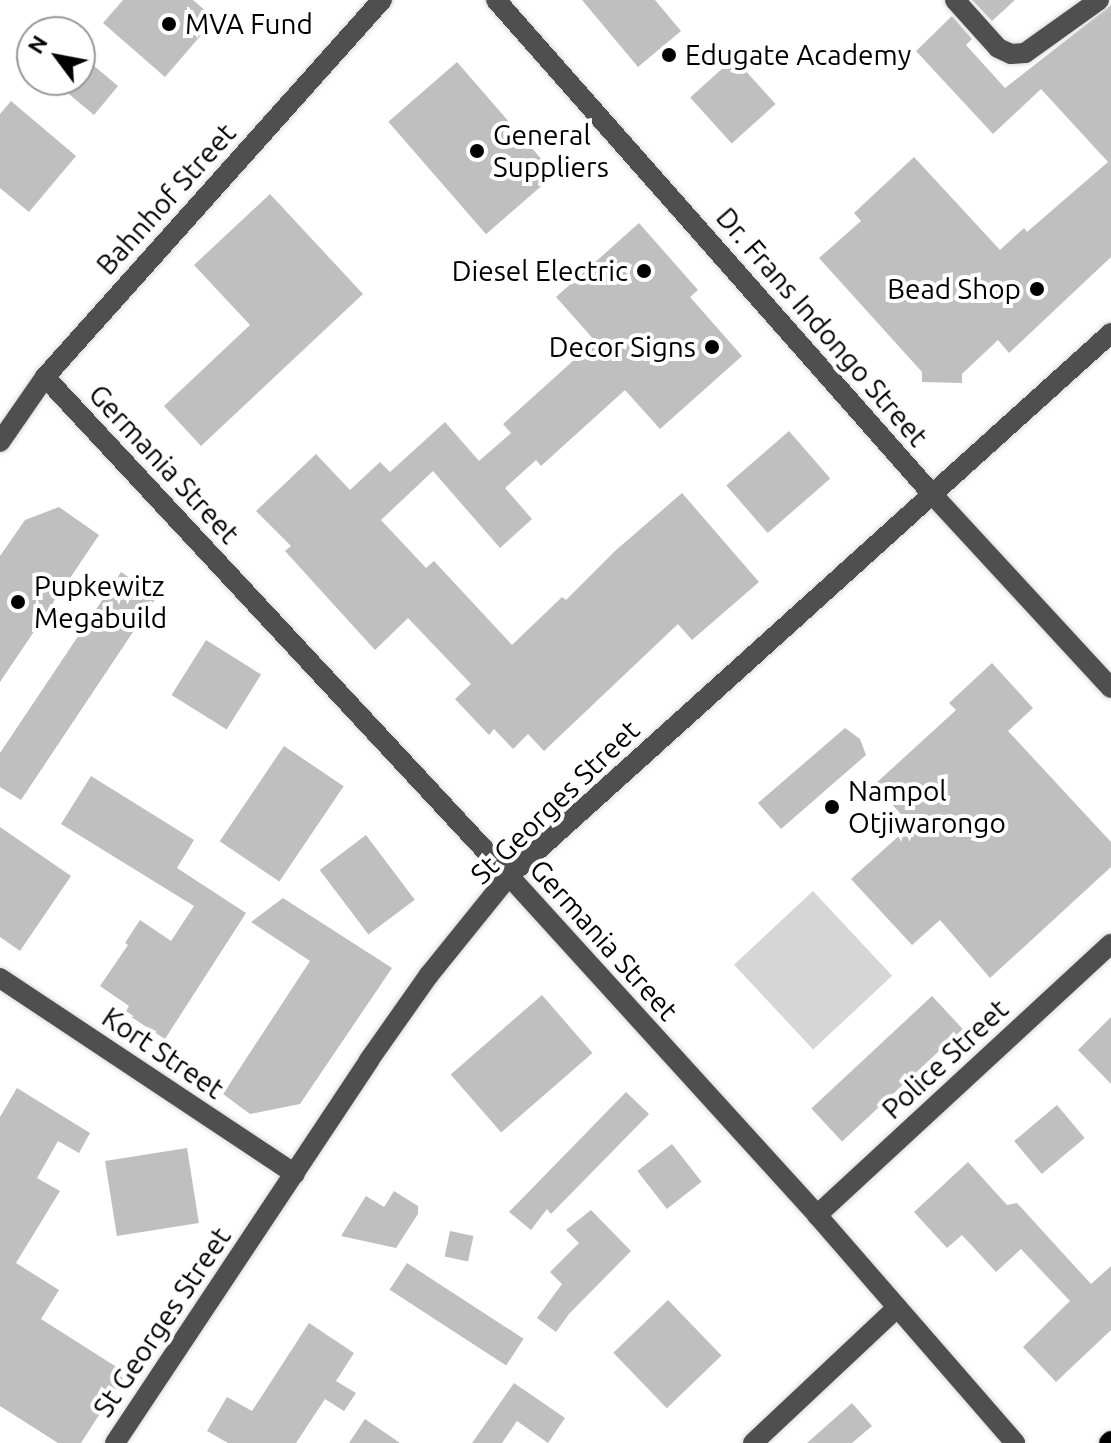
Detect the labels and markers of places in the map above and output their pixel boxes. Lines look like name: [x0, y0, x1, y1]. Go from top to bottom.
place label: MVA Fund: [185, 7, 313, 41]
marker: MVA Fund: [160, 15, 178, 33]
place label: Edugate Academy: [685, 38, 911, 72]
marker: Edugate Academy: [660, 46, 678, 64]
place label: General Suppliers: [493, 118, 609, 184]
marker: General Suppliers: [468, 142, 486, 160]
place label: Diesel Electric: [452, 254, 628, 288]
marker: Diesel Electric: [635, 262, 653, 280]
place label: Bead Shop: [887, 272, 1021, 306]
marker: Bead Shop: [1028, 280, 1046, 298]
place label: Decor Signs: [549, 330, 696, 364]
marker: Decor Signs: [703, 338, 721, 356]
place label: Pupkewitz Megabuild: [34, 569, 167, 635]
marker: Pupkewitz Megabuild: [9, 593, 27, 611]
place label: Nampol Otjiwarongo: [848, 774, 1006, 840]
marker: Nampol Otjiwarongo: [823, 798, 841, 816]

